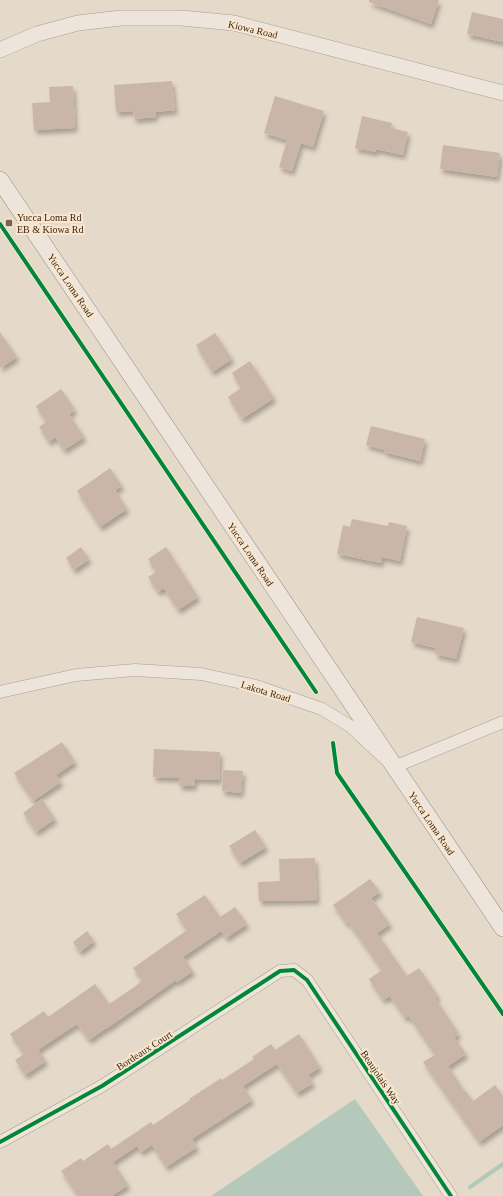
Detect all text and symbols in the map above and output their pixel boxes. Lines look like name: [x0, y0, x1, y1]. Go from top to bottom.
street label: Kiowa Road: [227, 18, 279, 41]
place label: Yucca Loma Rd EB & Kiowa Rd: [17, 212, 83, 235]
marker: Yucca Loma Rd EB & Kiowa Rd: [4, 218, 14, 228]
street label: Yucca Loma Road: [45, 252, 96, 319]
street label: Yucca Loma Road: [225, 521, 276, 588]
street label: Lakota Road: [240, 679, 292, 704]
street label: Yucca Loma Road: [406, 790, 457, 857]
street label: Bordeaux Court: [114, 1028, 174, 1073]
street label: Beaujolais Way: [359, 1048, 403, 1106]

